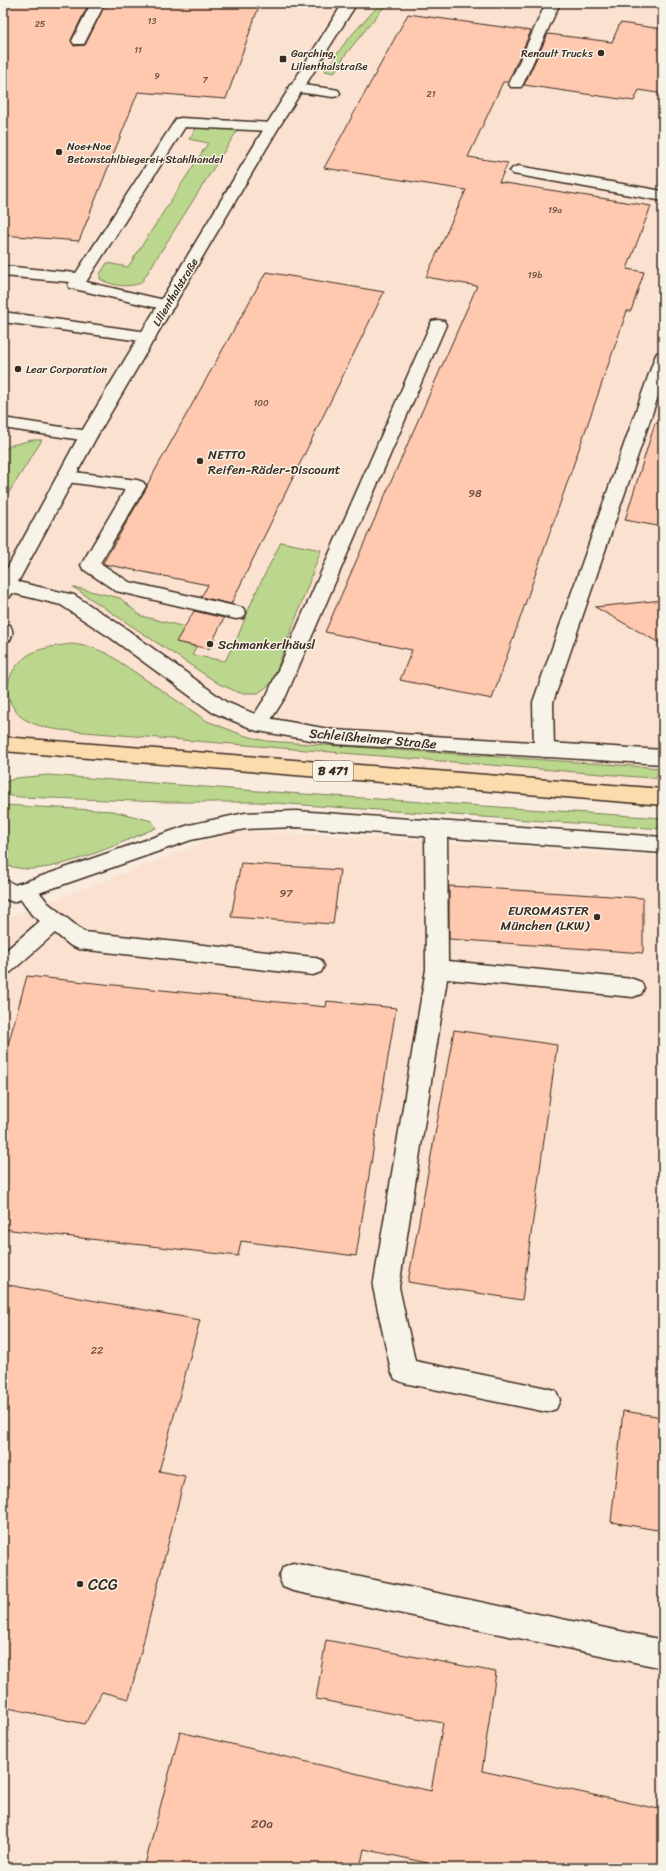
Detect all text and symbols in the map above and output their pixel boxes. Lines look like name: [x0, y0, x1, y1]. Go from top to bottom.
house number: 13: [148, 13, 156, 29]
house number: 25: [35, 16, 46, 32]
house number: 11: [134, 42, 142, 58]
place label: Garching, Lilienthalstraße: [291, 44, 368, 76]
place label: Renault Trucks: [521, 44, 594, 63]
marker: Renault Trucks: [596, 48, 606, 58]
marker: Garching, Lilienthalstraße: [278, 54, 288, 64]
house number: 9: [154, 68, 160, 84]
house number: 7: [202, 72, 208, 88]
house number: 21: [426, 86, 436, 102]
place label: Noe+Noe Betonstahlbiegerei+Stahlhandel: [67, 137, 224, 169]
marker: Noe+Noe Betonstahlbiegerei+Stahlhandel: [54, 147, 64, 157]
house number: 19a: [548, 202, 562, 218]
street label: Lilienthalstraße: [148, 254, 204, 330]
house number: 19b: [528, 267, 542, 283]
place label: Lear Corporation: [26, 360, 107, 379]
marker: Lear Corporation: [13, 364, 23, 374]
house number: 100: [253, 395, 269, 411]
place label: NETTO Reifen-Räder-Discount: [208, 443, 341, 481]
marker: NETTO Reifen-Räder-Discount: [195, 456, 205, 466]
house number: 98: [468, 484, 482, 503]
place label: Schmankerlhäusl: [218, 633, 315, 656]
marker: Schmankerlhäusl: [205, 639, 215, 649]
street label: Schleißheimer Straße: [308, 721, 438, 756]
road number: B 471: [313, 761, 353, 781]
house number: 97: [279, 884, 293, 903]
place label: EUROMASTER München (LKW): [501, 899, 590, 937]
marker: EUROMASTER München (LKW): [592, 912, 602, 922]
house number: 22: [91, 1341, 104, 1360]
place label: CCG: [88, 1570, 118, 1599]
marker: CCG: [75, 1579, 85, 1589]
house number: 20a: [251, 1812, 274, 1835]

